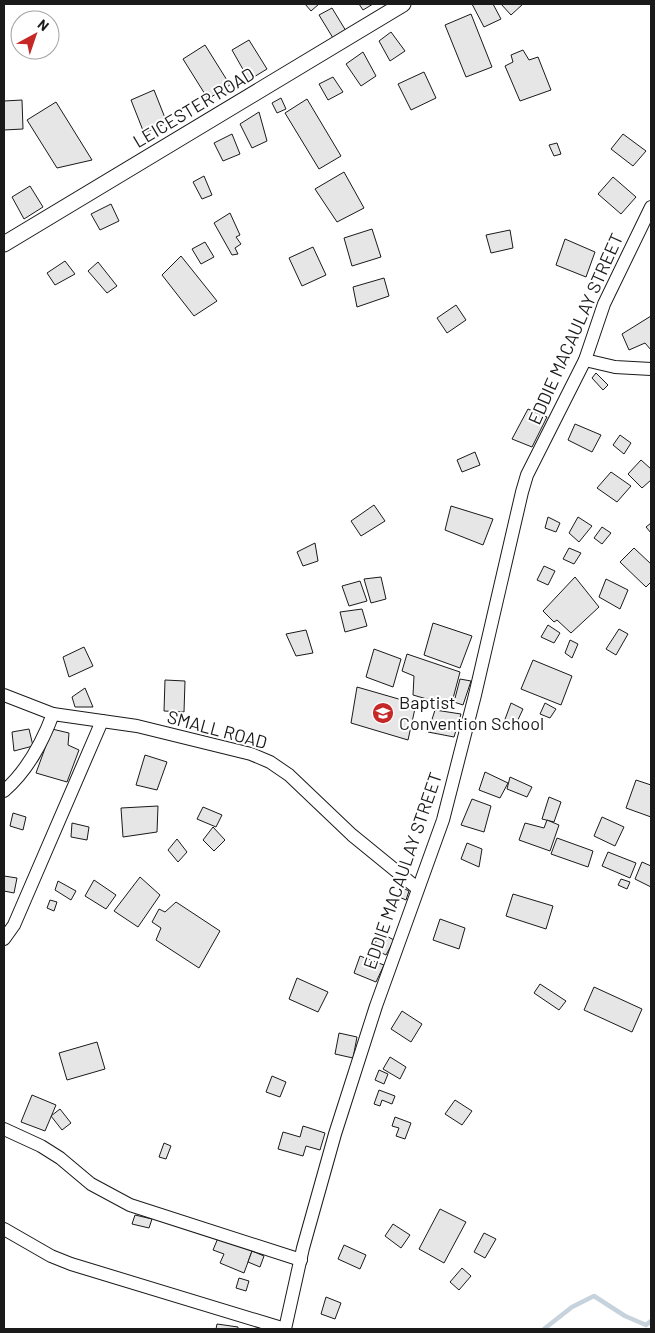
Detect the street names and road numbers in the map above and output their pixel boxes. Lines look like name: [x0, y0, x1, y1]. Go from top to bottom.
street label: LEICESTER ROAD: [129, 62, 258, 152]
street label: EDDIE MACAULAY STREET: [523, 230, 627, 428]
street label: SMALL ROAD: [165, 705, 270, 753]
street label: EDDIE MACAULAY STREET: [358, 769, 446, 972]

